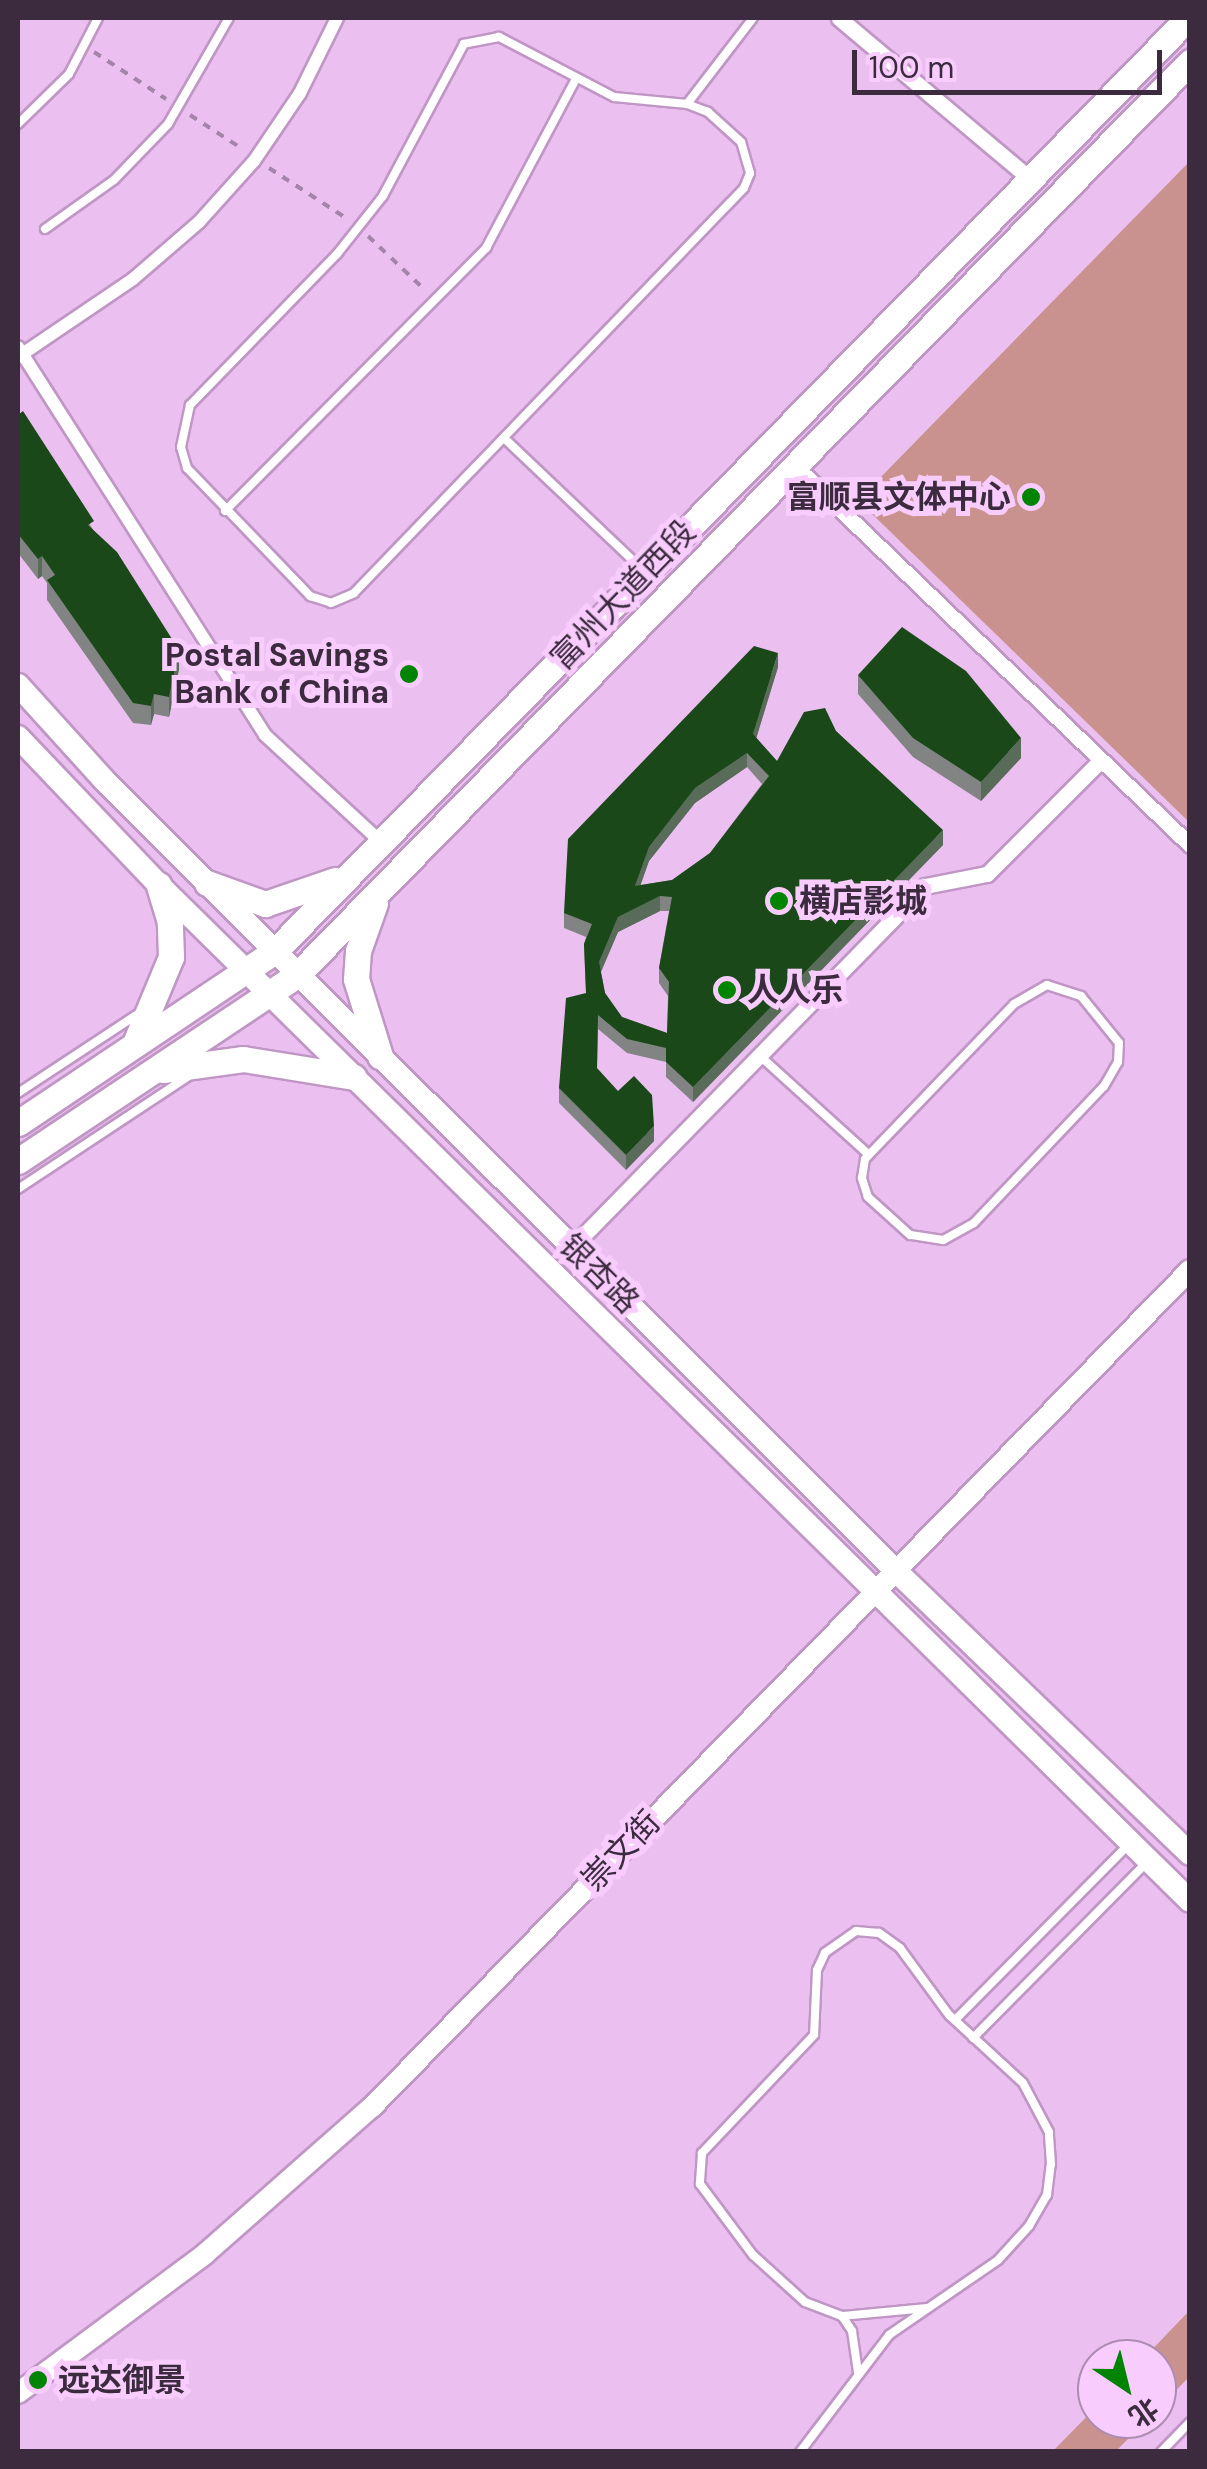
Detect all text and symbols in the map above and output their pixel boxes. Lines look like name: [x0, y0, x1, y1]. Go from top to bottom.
scale bar: [857, 30, 1167, 92]
text: 100 m: [869, 48, 954, 87]
place label: 富顺县文体中心: [787, 478, 1011, 516]
marker: 富顺县文体中心: [1020, 486, 1042, 508]
street label: 富州大道西段: [543, 513, 703, 677]
place label: Postal Savings Bank of China: [165, 637, 389, 712]
marker: Postal Savings Bank of China: [398, 663, 420, 685]
place label: 横店影城: [799, 882, 927, 920]
marker: 横店影城: [768, 890, 790, 912]
place label: 人人乐: [747, 971, 843, 1009]
marker: 人人乐: [716, 979, 738, 1001]
street label: 银杏路: [551, 1226, 647, 1322]
street label: 崇文街: [574, 1803, 668, 1899]
north arrow: [1077, 2339, 1177, 2439]
place label: 远达御景: [58, 2361, 186, 2399]
marker: 远达御景: [27, 2369, 49, 2391]
text: 北: [1121, 2389, 1165, 2436]

